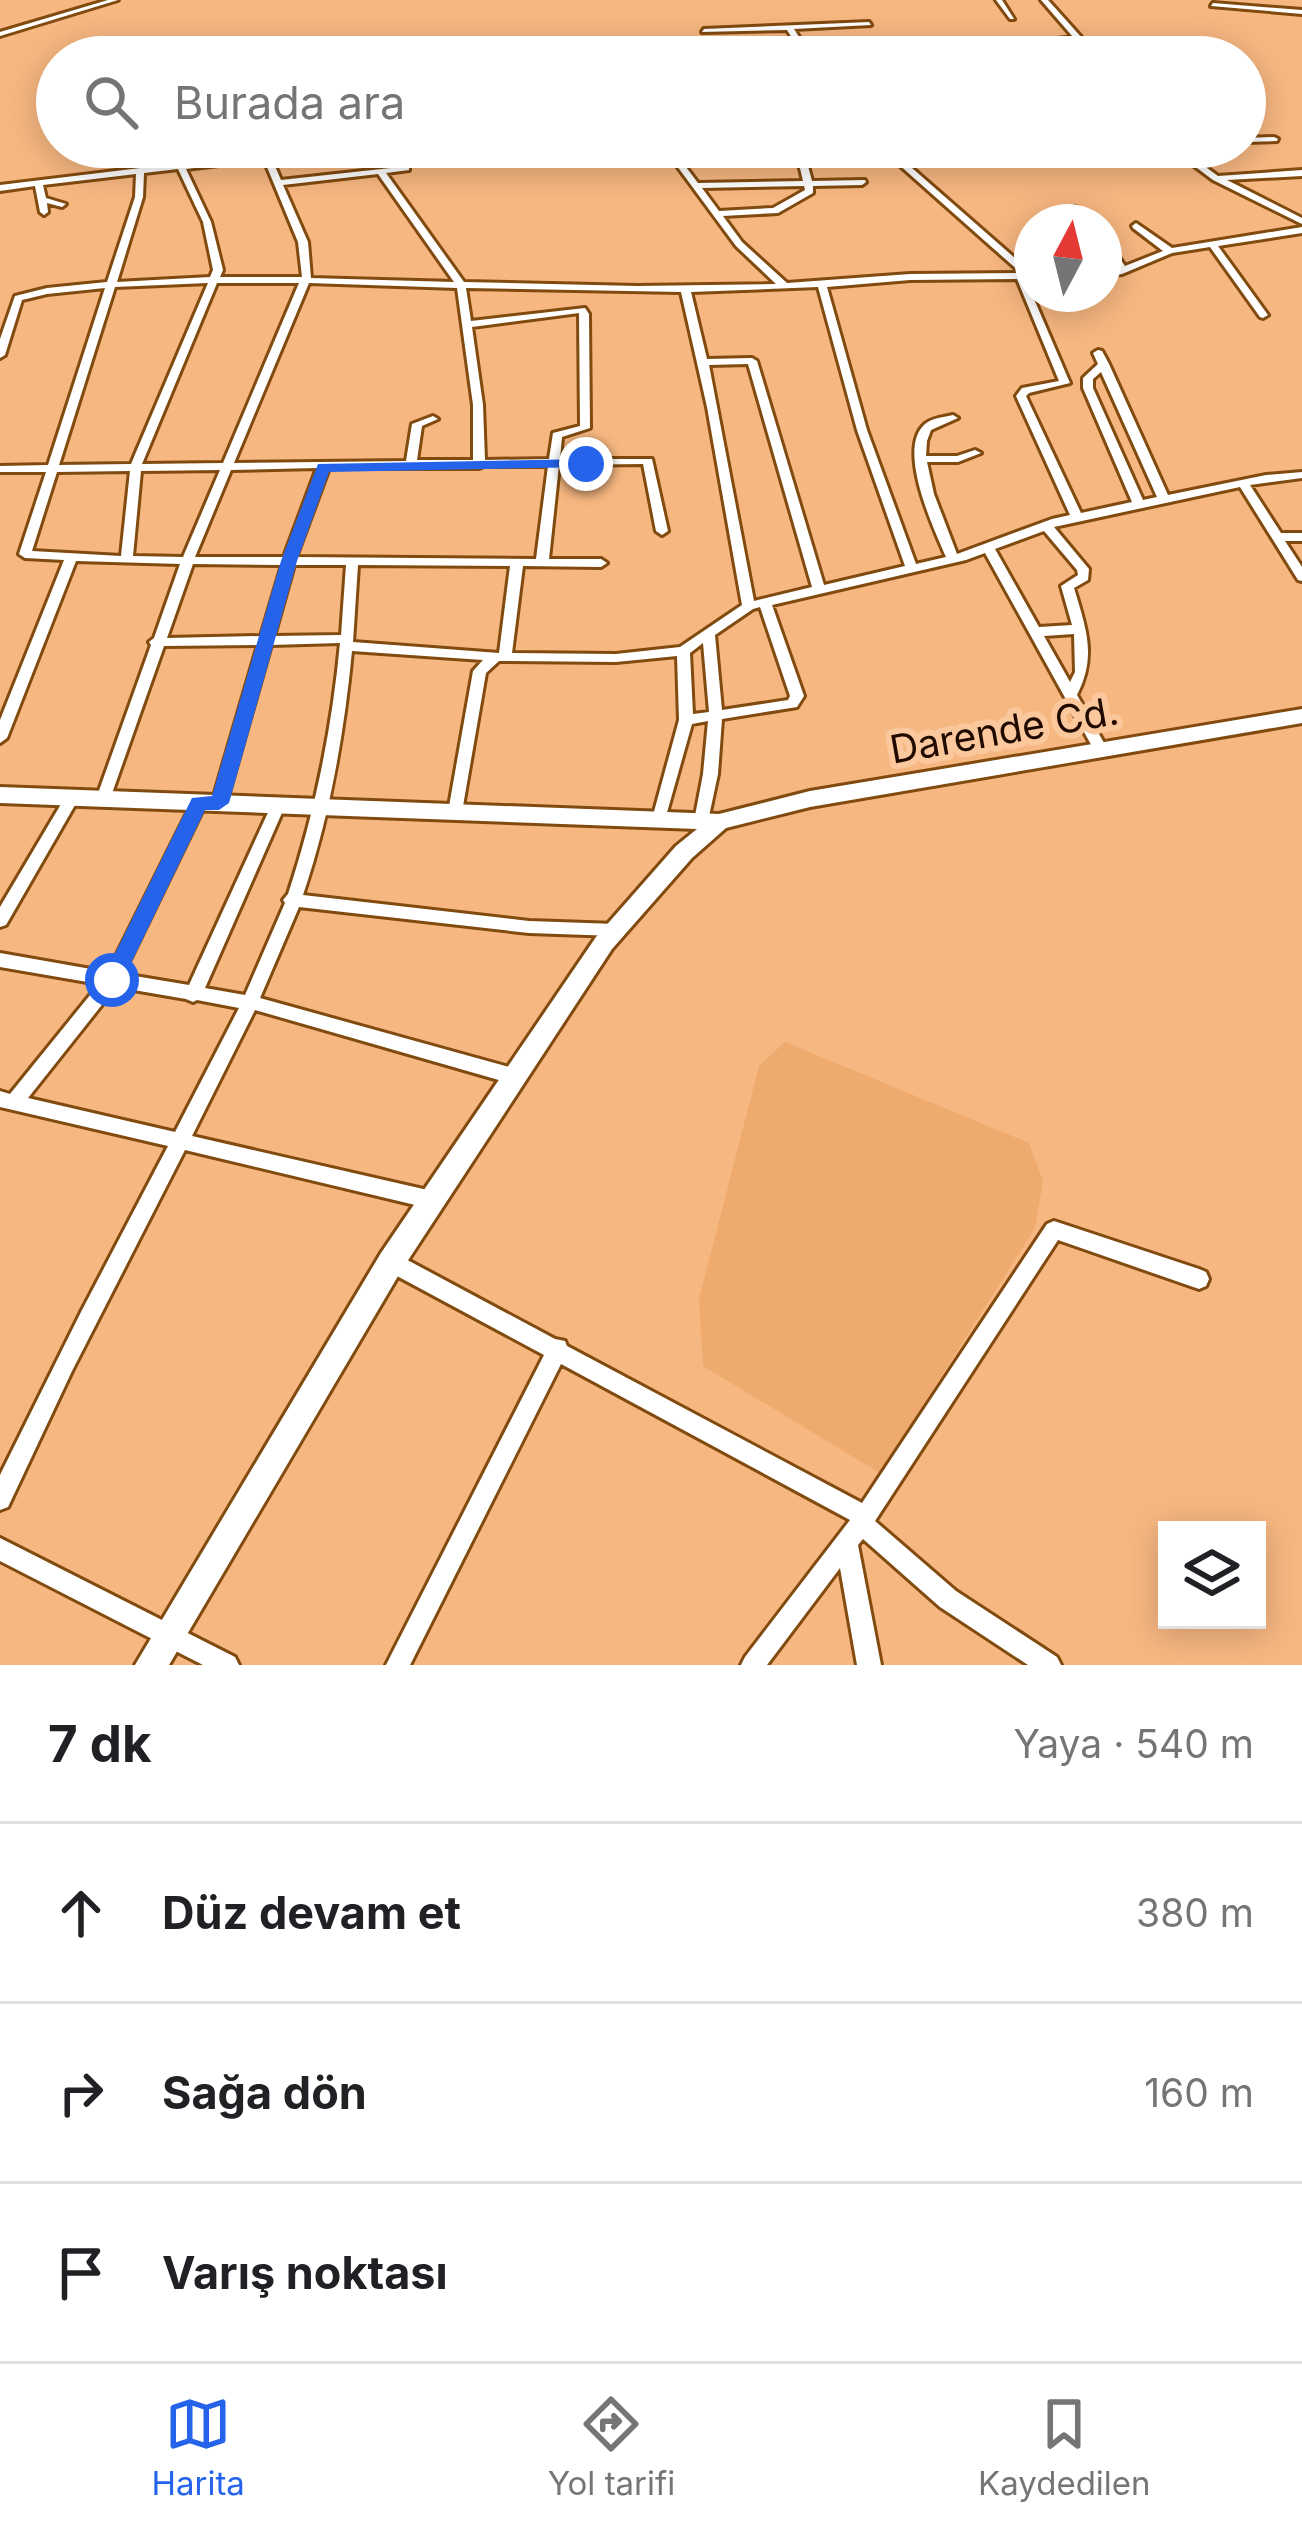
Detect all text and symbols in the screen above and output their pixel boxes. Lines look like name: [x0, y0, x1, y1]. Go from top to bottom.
search box: [36, 36, 1266, 168]
icon: search: [78, 69, 144, 135]
text: Burada ara: [174, 75, 405, 130]
north arrow: [1014, 204, 1122, 312]
route end: [559, 437, 613, 491]
street label: Darende Cd.: [886, 686, 1122, 773]
route start: [85, 953, 139, 1007]
map controls: [1158, 1521, 1266, 1629]
button: layers: [1158, 1521, 1266, 1629]
text: 7 dk: [48, 1713, 151, 1774]
text: Yaya · 540 m: [1014, 1720, 1254, 1767]
icon: ahead: [48, 1880, 114, 1946]
text: Düz devam et: [162, 1885, 461, 1940]
text: 380 m: [1136, 1889, 1254, 1936]
icon: right: [48, 2060, 114, 2126]
text: Sağa dön: [162, 2065, 367, 2120]
text: 160 m: [1144, 2069, 1254, 2116]
icon: arrive: [48, 2240, 114, 2306]
text: Varış noktası: [162, 2245, 448, 2300]
tab: Harita: [151, 2391, 245, 2503]
tab: Yol tarifi: [548, 2391, 675, 2503]
tab: Kaydedilen: [978, 2391, 1151, 2503]

